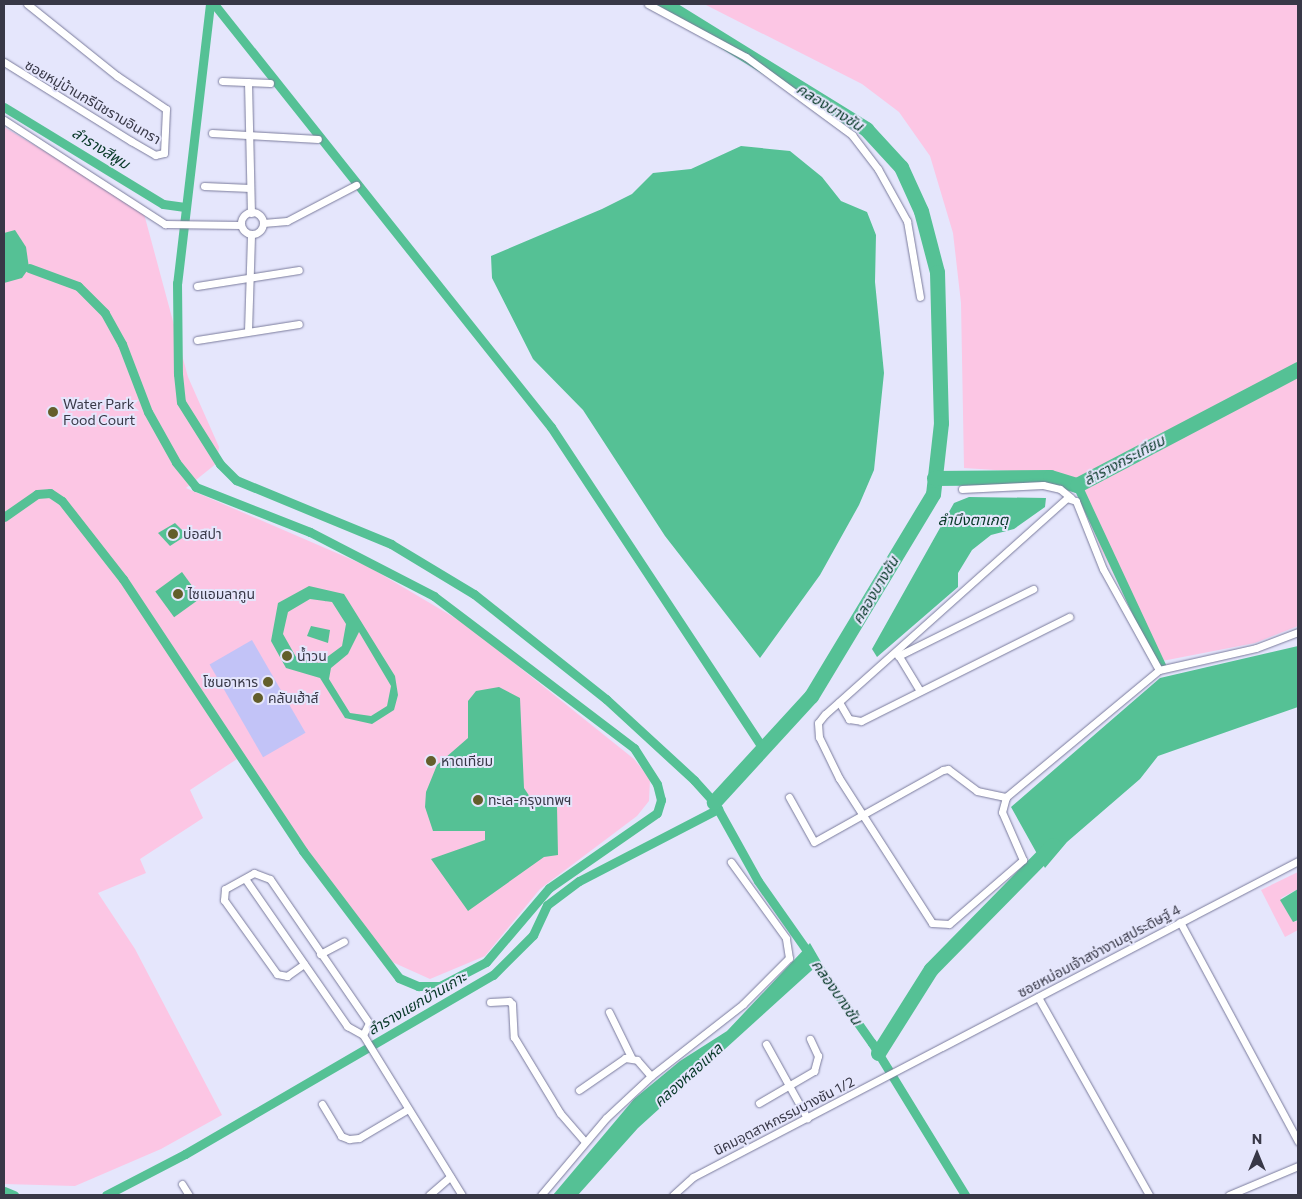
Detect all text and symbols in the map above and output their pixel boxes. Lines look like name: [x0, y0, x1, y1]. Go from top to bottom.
street label: ซอยหมู่บ้านกรีนิชรามอินทรา: [22, 56, 164, 148]
water label: คลองบางชัน: [793, 79, 867, 135]
water label: ลำรางสีพูม: [69, 123, 133, 173]
place label: Water Park Food Court: [63, 396, 135, 428]
marker: Water Park Food Court: [47, 406, 59, 418]
water label: ลำรางกระเทียม: [1080, 431, 1168, 489]
water label: ลำบึงตาเกตุ: [938, 511, 1008, 529]
place label: บ่อสปา: [183, 526, 222, 542]
marker: บ่อสปา: [167, 528, 179, 540]
water label: คลองบางชัน: [848, 553, 902, 627]
place label: ไซแอมลากูน: [188, 586, 255, 602]
marker: ไซแอมลากูน: [172, 588, 184, 600]
place label: น้ำวน: [297, 648, 327, 664]
marker: น้ำวน: [281, 650, 293, 662]
place label: โซนอาหาร: [203, 674, 258, 690]
marker: โซนอาหาร: [262, 676, 274, 688]
place label: คลับเฮ้าส์: [268, 690, 319, 706]
marker: คลับเฮ้าส์: [252, 692, 264, 704]
place label: หาดเทียม: [441, 753, 493, 769]
marker: หาดเทียม: [425, 755, 437, 767]
place label: ทะเล-กรุงเทพฯ: [488, 792, 572, 808]
marker: ทะเล-กรุงเทพฯ: [472, 794, 484, 806]
street label: ซอยหม่อมเจ้าสง่างามสุประดิษฐ์ 4: [1015, 901, 1183, 1001]
water label: คลองบางชัน: [808, 956, 866, 1028]
water label: ลำรางแยกบ้านเกาะ: [364, 967, 470, 1039]
water label: คลองหลอแหล: [650, 1039, 726, 1111]
street label: นิคมอุตสาหกรรมบางชัน 1/2: [711, 1073, 857, 1159]
north arrow: [1232, 1129, 1282, 1179]
text: N: [1252, 1130, 1262, 1147]

